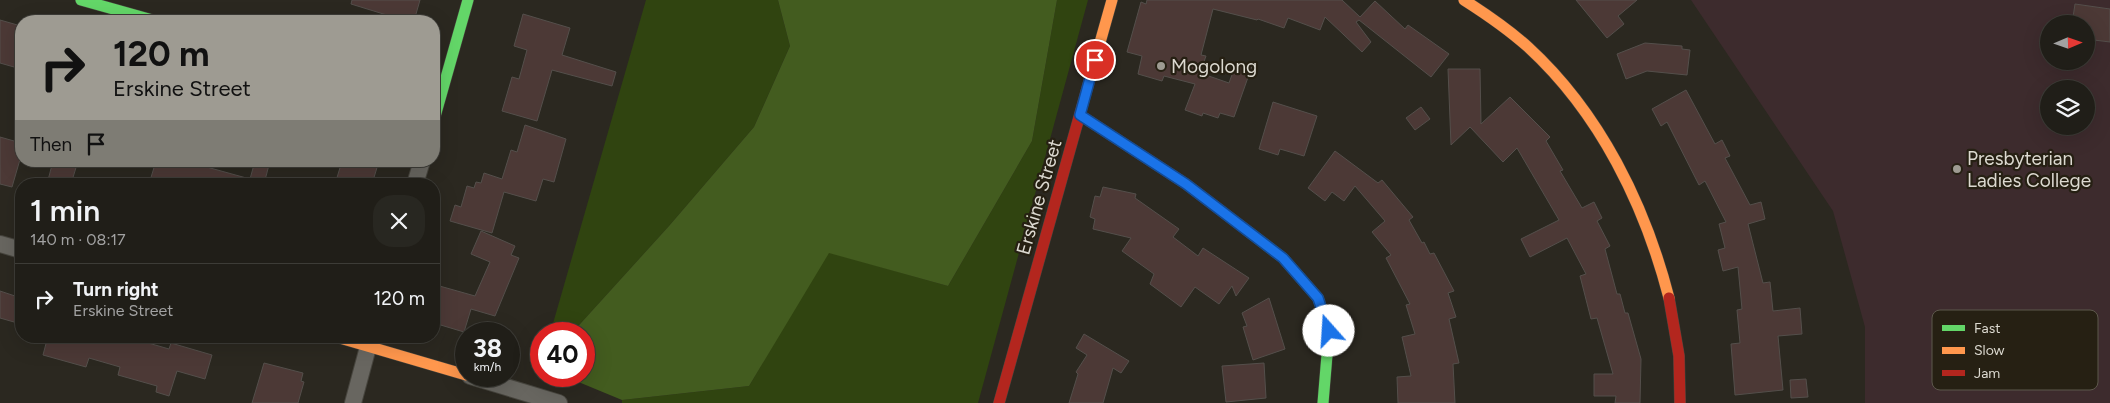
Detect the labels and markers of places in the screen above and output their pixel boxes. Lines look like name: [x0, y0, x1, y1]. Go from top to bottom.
pin: [1074, 39, 1116, 81]
place label: Mogolong: [1171, 55, 1257, 78]
marker: Mogolong: [1155, 60, 1167, 72]
place label: Presbyterian Ladies College: [1967, 147, 2091, 192]
marker: Presbyterian Ladies College: [1951, 163, 1963, 175]

